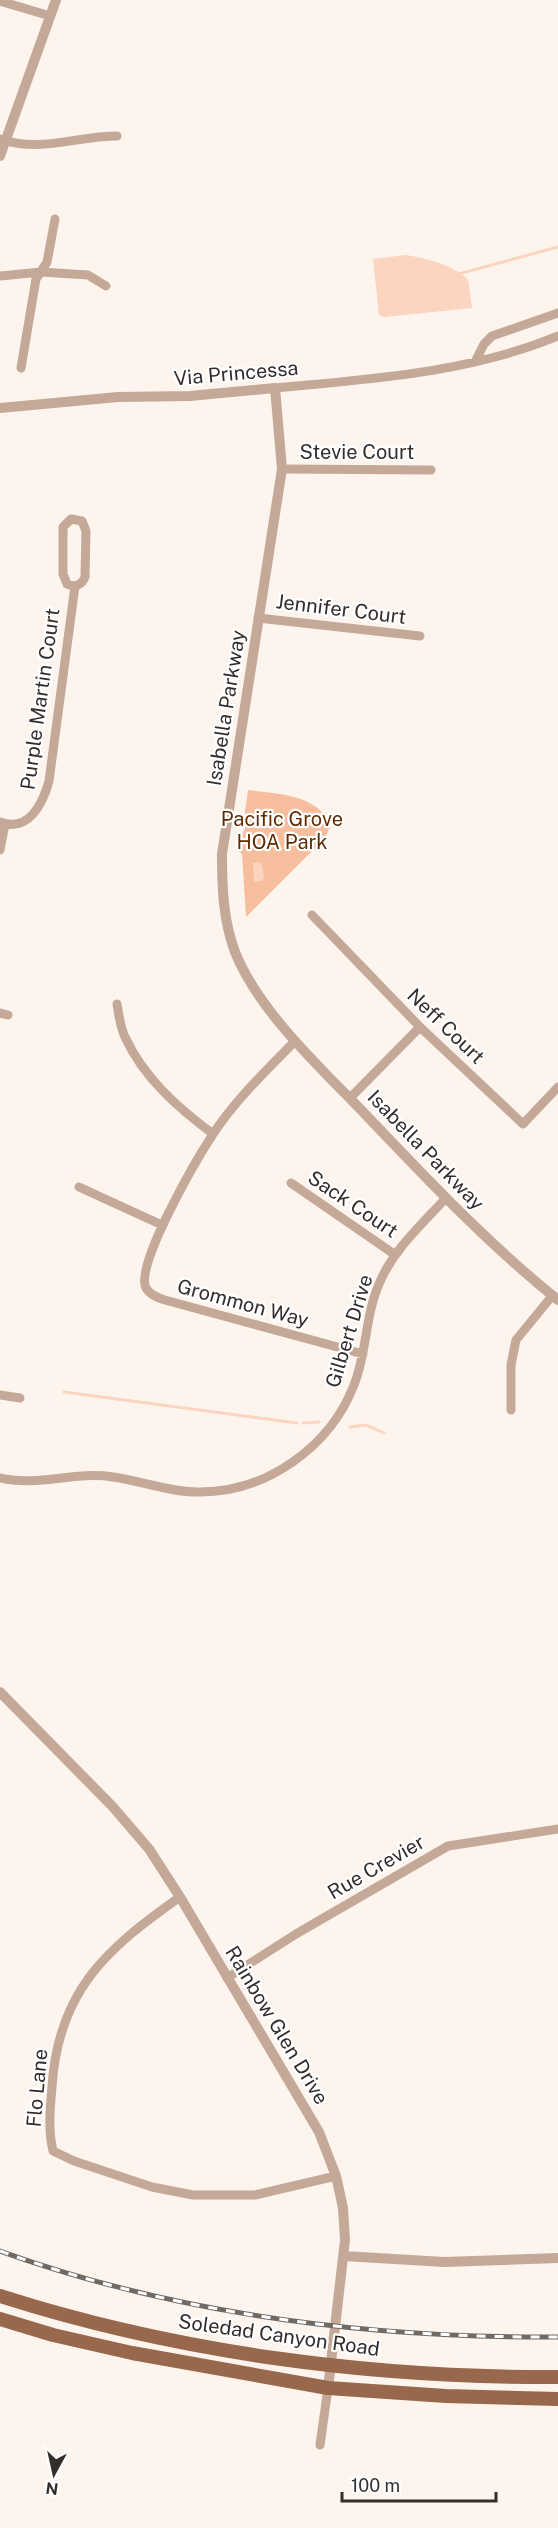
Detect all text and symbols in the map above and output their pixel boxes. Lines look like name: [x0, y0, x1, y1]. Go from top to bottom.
street label: Via Princessa: [173, 356, 299, 390]
street label: Stevie Court: [300, 440, 414, 464]
street label: Jennifer Court: [275, 589, 407, 629]
street label: Purple Martin Court: [15, 607, 65, 791]
street label: Isabella Parkway: [202, 628, 250, 788]
park label: Pacific Grove HOA Park: [221, 807, 343, 854]
street label: Neff Court: [402, 983, 490, 1069]
street label: Isabella Parkway: [363, 1085, 490, 1215]
street label: Sack Court: [303, 1165, 403, 1243]
street label: Gilbert Drive: [320, 1272, 378, 1390]
street label: Grommon Way: [175, 1274, 312, 1332]
street label: Rue Crevier: [323, 1830, 429, 1904]
street label: Rainbow Glen Drive: [220, 1942, 334, 2108]
street label: Flo Lane: [22, 2048, 52, 2128]
street label: Soledad Canyon Road: [177, 2309, 381, 2361]
north arrow: [24, 2444, 84, 2504]
scale bar: [342, 2465, 496, 2503]
text: 100 m: [351, 2475, 400, 2496]
text: N: [44, 2478, 60, 2499]

